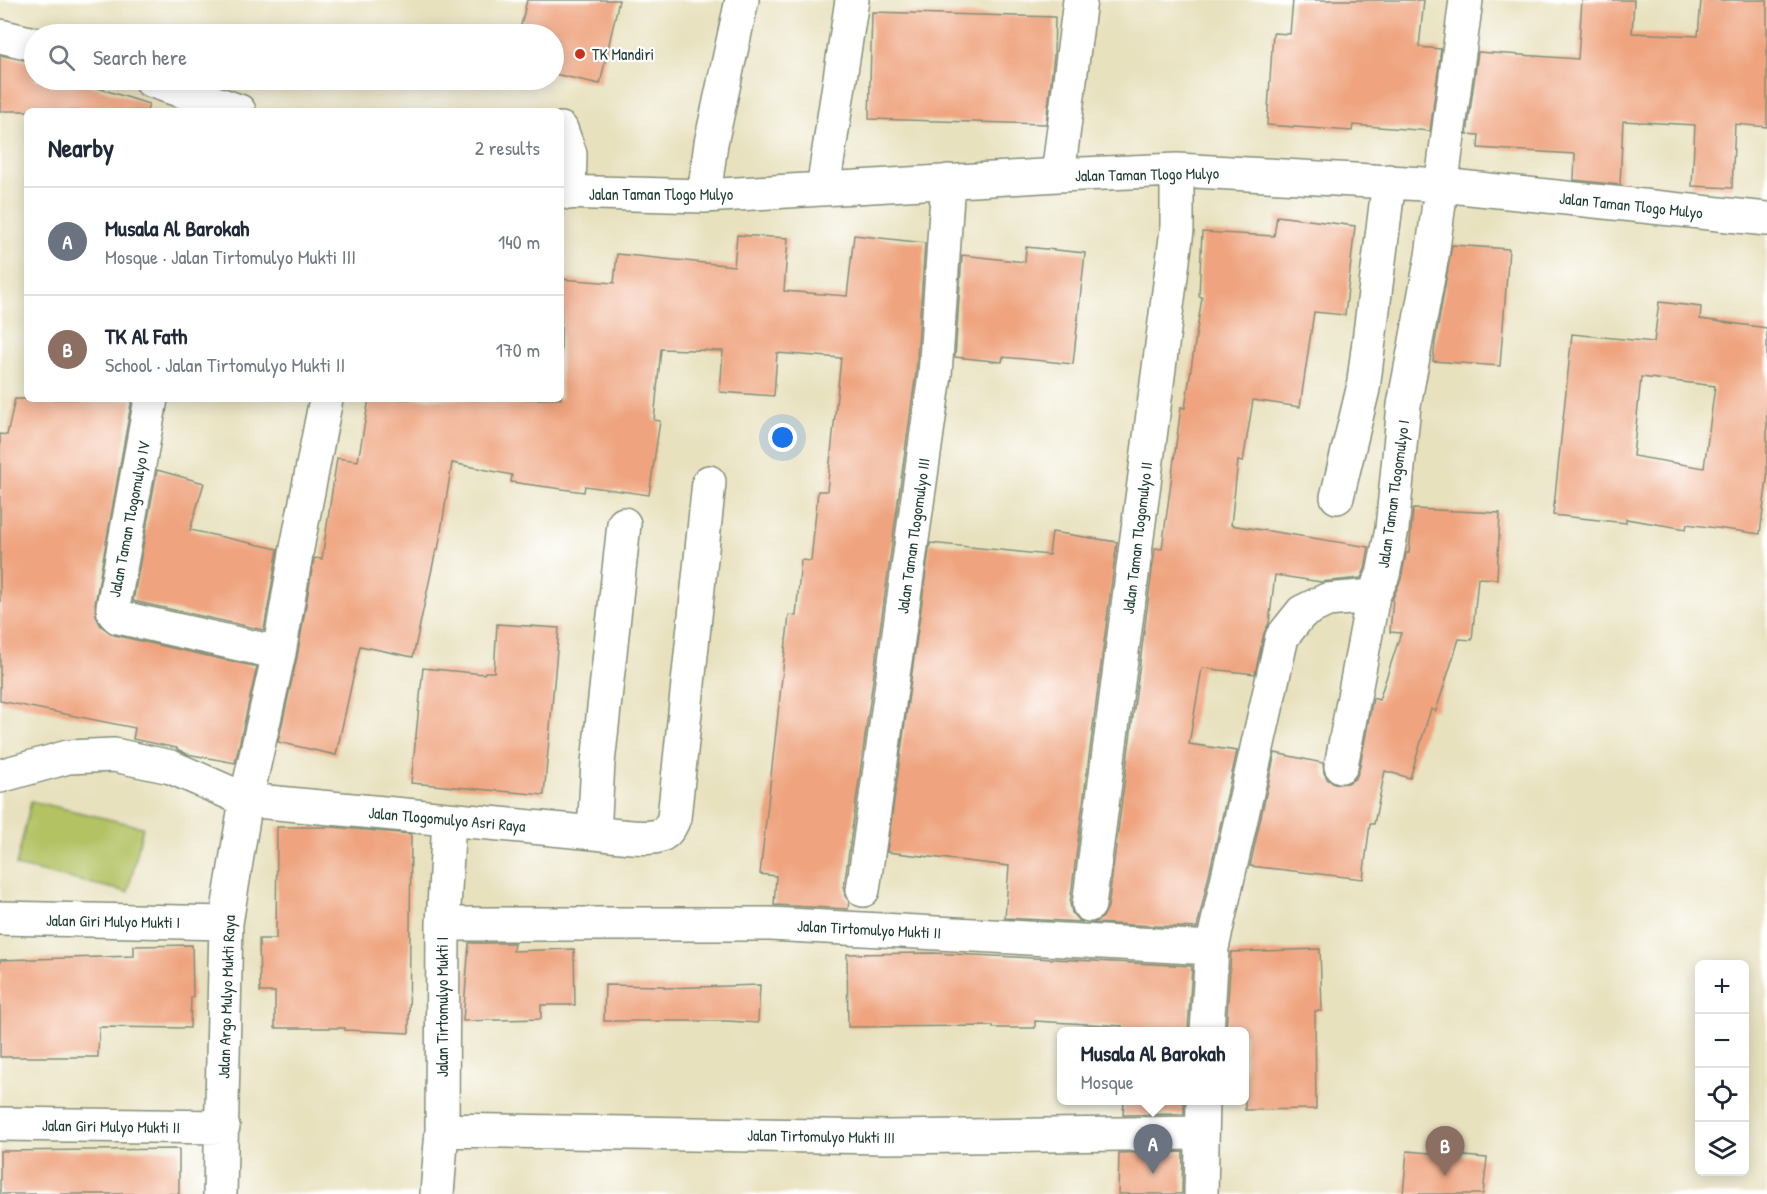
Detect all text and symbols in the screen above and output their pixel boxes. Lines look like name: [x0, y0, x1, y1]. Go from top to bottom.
search box: [24, 24, 564, 90]
icon: search: [45, 41, 78, 74]
text: Search here: [93, 42, 187, 72]
place label: TK Mandiri: [592, 43, 654, 65]
marker: TK Mandiri: [573, 47, 587, 61]
text: Nearby: [48, 130, 114, 165]
text: 2 results: [475, 134, 540, 161]
street label: Jalan Taman Tlogo Mulyo: [1075, 162, 1220, 186]
street label: Jalan Taman Tlogo Mulyo: [589, 183, 734, 205]
street label: Jalan Taman Tlogo Mulyo: [1558, 187, 1704, 224]
text: Musala Al Barokah: [105, 213, 249, 243]
text: A: [63, 228, 72, 255]
text: 140 m: [498, 228, 540, 255]
text: Mosque · Jalan Tirtomulyo Mukti III: [105, 243, 356, 270]
text: TK Al Fath: [105, 321, 187, 351]
text: B: [62, 336, 73, 363]
text: 170 m: [496, 336, 540, 363]
text: School · Jalan Tirtomulyo Mukti II: [105, 351, 345, 378]
street label: Jalan Taman Tlogomulyo I: [1372, 418, 1414, 570]
your location: [768, 423, 797, 452]
street label: Jalan Taman Tlogomulyo IV: [103, 439, 155, 599]
street label: Jalan Taman Tlogomulyo III: [891, 457, 935, 615]
street label: Jalan Taman Tlogomulyo II: [1117, 461, 1157, 615]
street label: Jalan Tlogomulyo Asri Raya: [367, 801, 527, 837]
street label: Jalan Giri Mulyo Mukti I: [46, 909, 180, 933]
street label: Jalan Tirtomulyo Mukti II: [796, 914, 942, 944]
street label: Jalan Argo Mulyo Mukti Raya: [212, 915, 240, 1079]
street label: Jalan Tirtomulyo Mukti I: [431, 937, 453, 1077]
map controls: [1695, 960, 1749, 1176]
button: +: [1695, 960, 1749, 1014]
button: −: [1695, 1014, 1749, 1068]
popup: [1057, 1027, 1249, 1105]
text: Musala Al Barokah: [1081, 1038, 1225, 1068]
text: Mosque: [1081, 1068, 1134, 1095]
button: locate: [1695, 1068, 1749, 1122]
street label: Jalan Giri Mulyo Mukti II: [42, 1114, 180, 1138]
button: layers: [1695, 1122, 1749, 1176]
street label: Jalan Tirtomulyo Mukti III: [747, 1124, 895, 1148]
pin: A: [1134, 1124, 1172, 1174]
pin: B: [1426, 1126, 1464, 1176]

